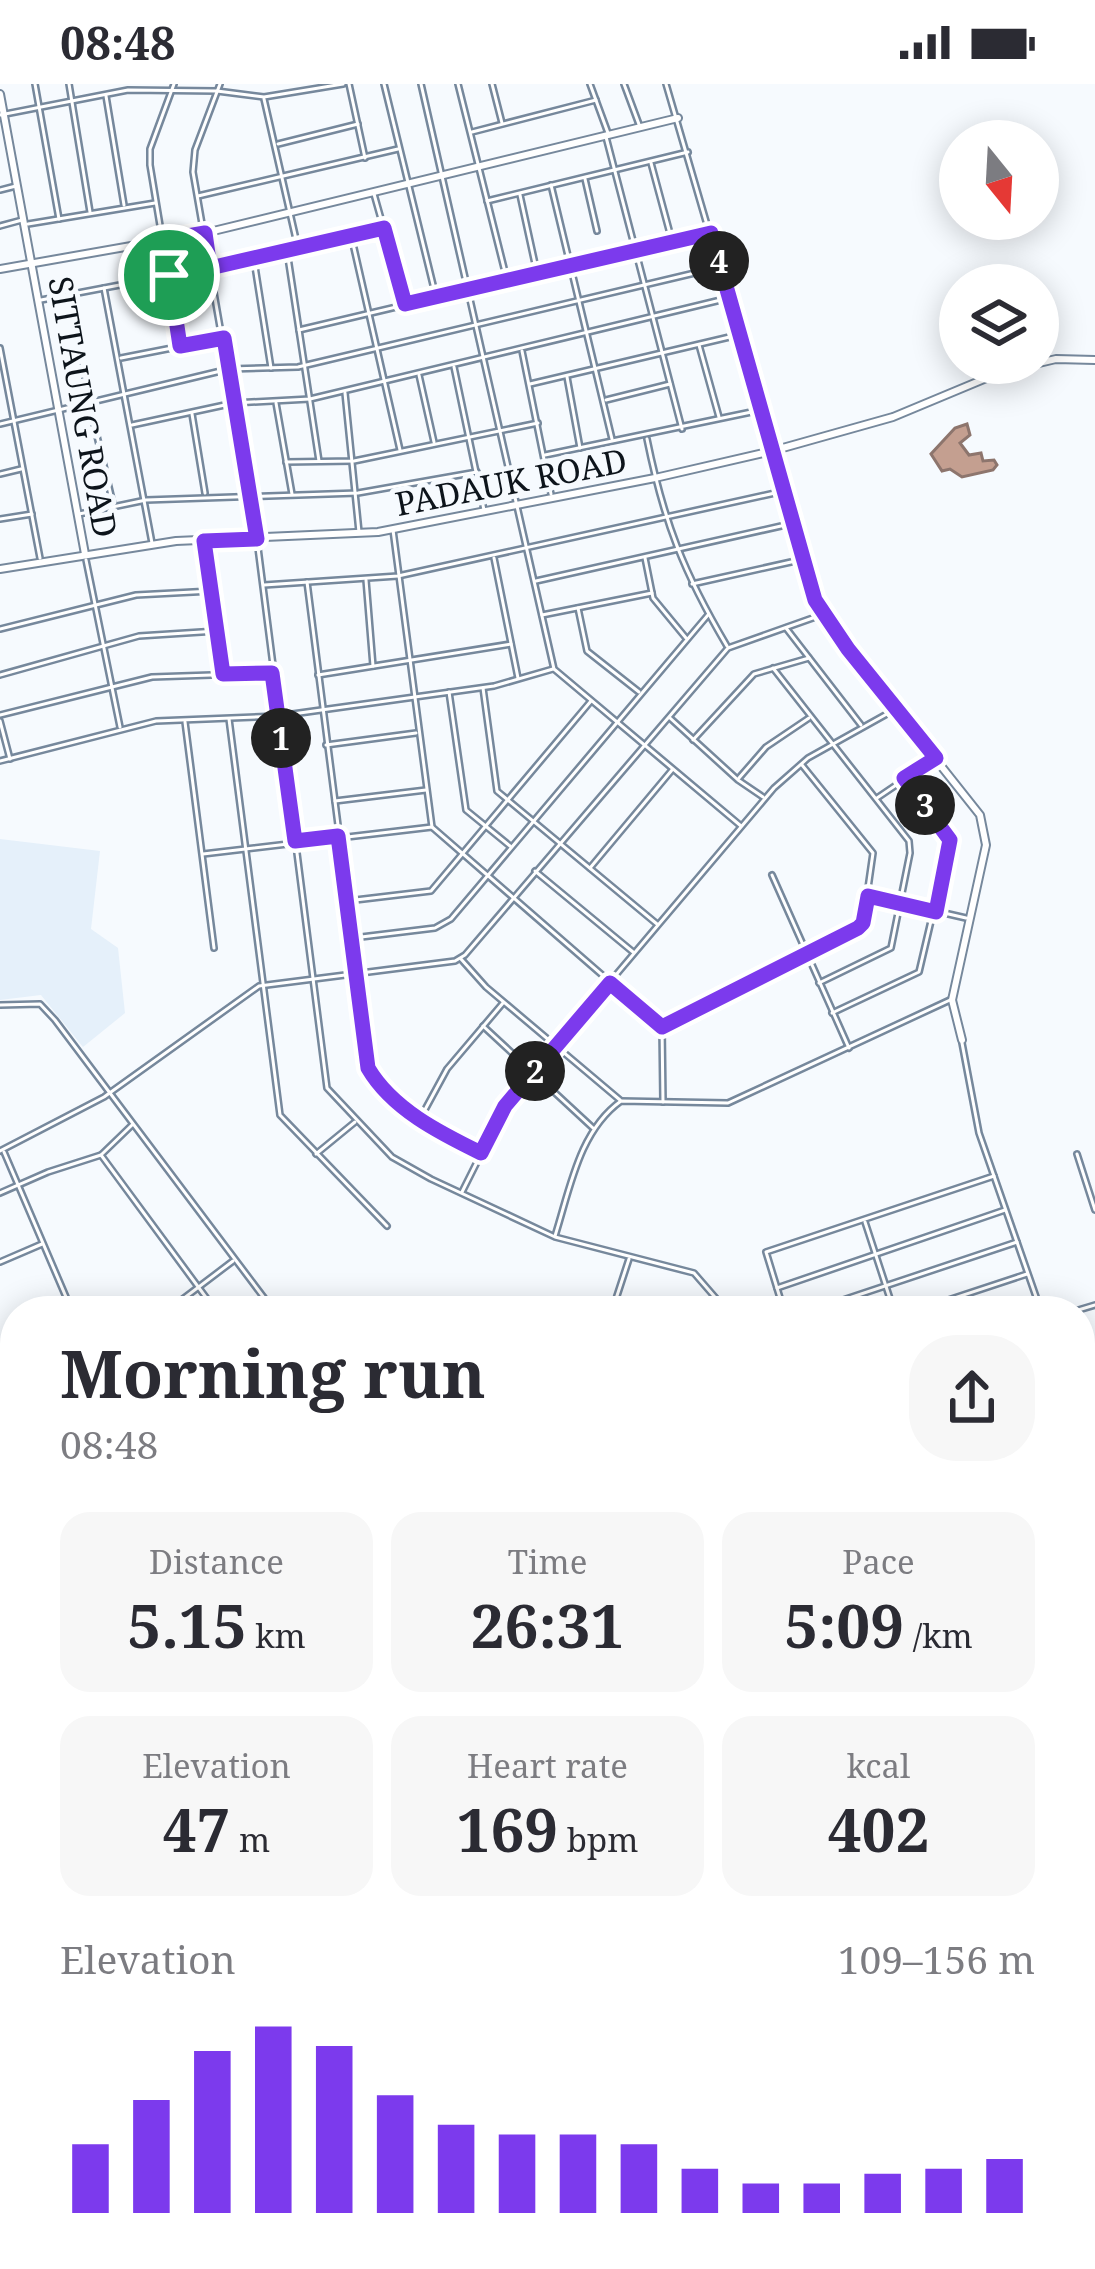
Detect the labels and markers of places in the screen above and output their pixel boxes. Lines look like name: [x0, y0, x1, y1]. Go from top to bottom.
pin: [118, 224, 220, 326]
pin: 4: [689, 231, 749, 291]
pin: 1: [251, 708, 311, 768]
pin: 3: [895, 775, 955, 835]
pin: 2: [505, 1041, 565, 1101]

